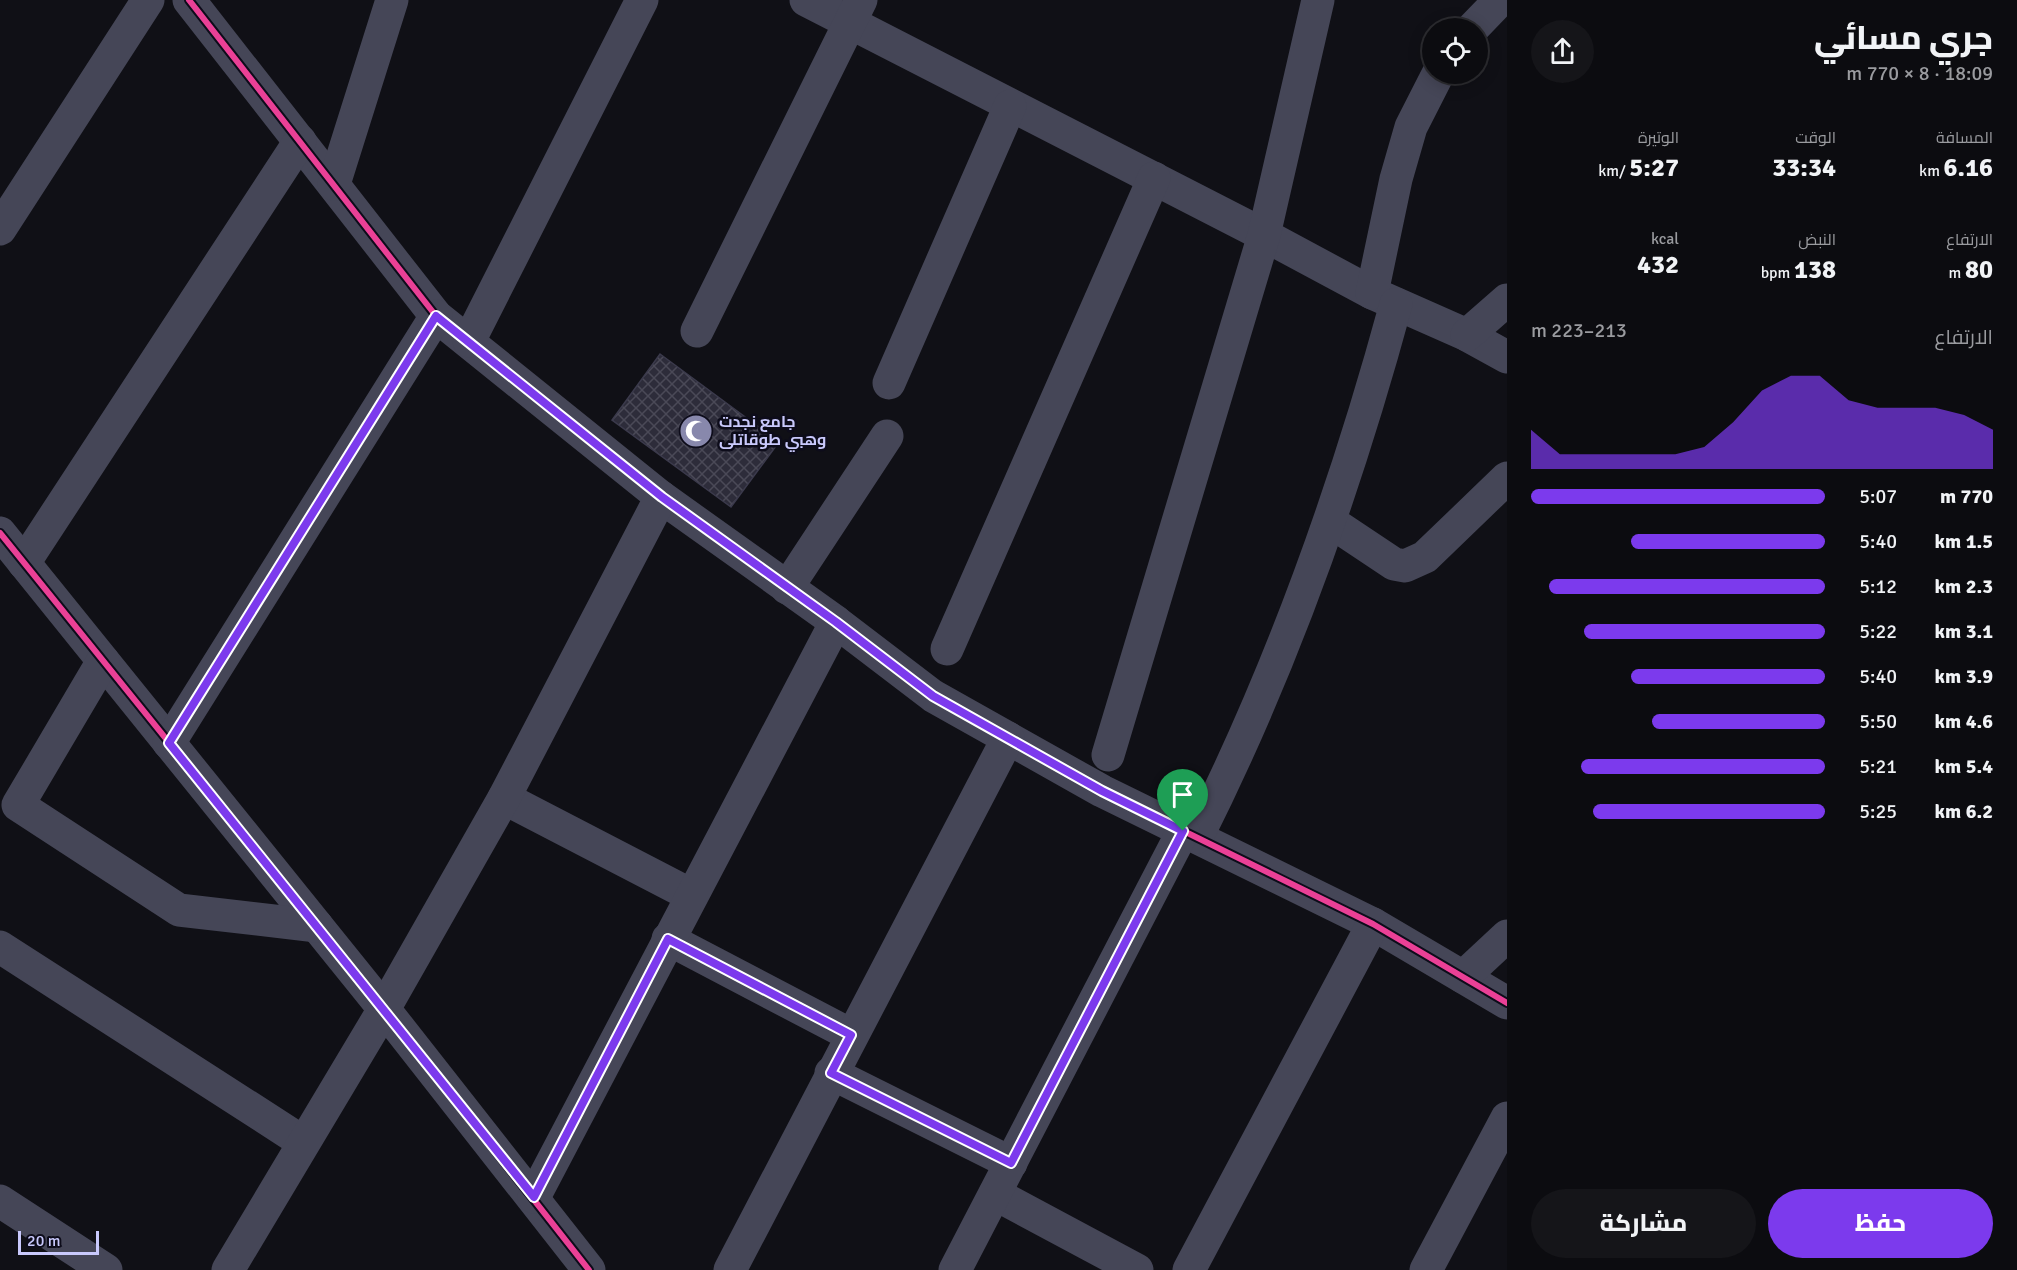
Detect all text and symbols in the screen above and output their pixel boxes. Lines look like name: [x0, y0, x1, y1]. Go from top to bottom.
map controls: [1422, 18, 1488, 84]
button: locate: [1422, 18, 1488, 84]
text: جري مسائي: [1814, 18, 1993, 59]
button: share: [1531, 20, 1594, 83]
text: 18:09 · 8 × 770 m: [1846, 61, 1993, 86]
text: الوتيرة: [1638, 128, 1679, 148]
text: الوقت: [1795, 128, 1836, 148]
text: المسافة: [1936, 128, 1993, 148]
text: 5:27: [1629, 152, 1679, 184]
text: 33:34: [1772, 152, 1836, 184]
text: 6.16: [1943, 152, 1993, 184]
text: /km: [1598, 161, 1629, 181]
text: km: [1919, 161, 1943, 181]
text: kcal: [1651, 229, 1679, 249]
text: النبض: [1798, 230, 1836, 250]
text: الارتفاع: [1946, 230, 1993, 250]
text: 432: [1637, 249, 1679, 281]
text: 138: [1794, 254, 1836, 286]
text: 80: [1965, 254, 1993, 286]
text: bpm: [1761, 263, 1794, 283]
text: m: [1949, 263, 1965, 283]
text: 213–223 m: [1531, 318, 1627, 343]
text: الارتفاع: [1934, 325, 1993, 350]
place label: جامع نجدت وهبي طوقاتلى: [719, 412, 826, 452]
mosque icon: جامع نجدت وهبي طوقاتلى: [678, 413, 714, 449]
text: 5:07: [1859, 484, 1897, 509]
text: 770 m: [1940, 484, 1993, 509]
text: 5:40: [1859, 529, 1897, 554]
text: 1.5 km: [1935, 529, 1993, 554]
text: 5:12: [1859, 574, 1897, 599]
text: 2.3 km: [1935, 574, 1993, 599]
text: 5:22: [1859, 619, 1897, 644]
text: 3.1 km: [1935, 619, 1993, 644]
text: 5:40: [1859, 664, 1897, 689]
text: 3.9 km: [1935, 664, 1993, 689]
text: 5:50: [1859, 709, 1897, 734]
text: 4.6 km: [1935, 709, 1993, 734]
text: 5:21: [1859, 754, 1897, 779]
text: 5.4 km: [1935, 754, 1993, 779]
pin: [1157, 769, 1208, 831]
icon: arrive: [1166, 778, 1199, 811]
text: 5:25: [1859, 799, 1897, 824]
text: 6.2 km: [1935, 799, 1993, 824]
button: مشاركة: [1531, 1189, 1756, 1258]
button: حفظ: [1768, 1189, 1993, 1258]
scale bar: [18, 1228, 99, 1256]
text: 20 m: [27, 1231, 61, 1251]

